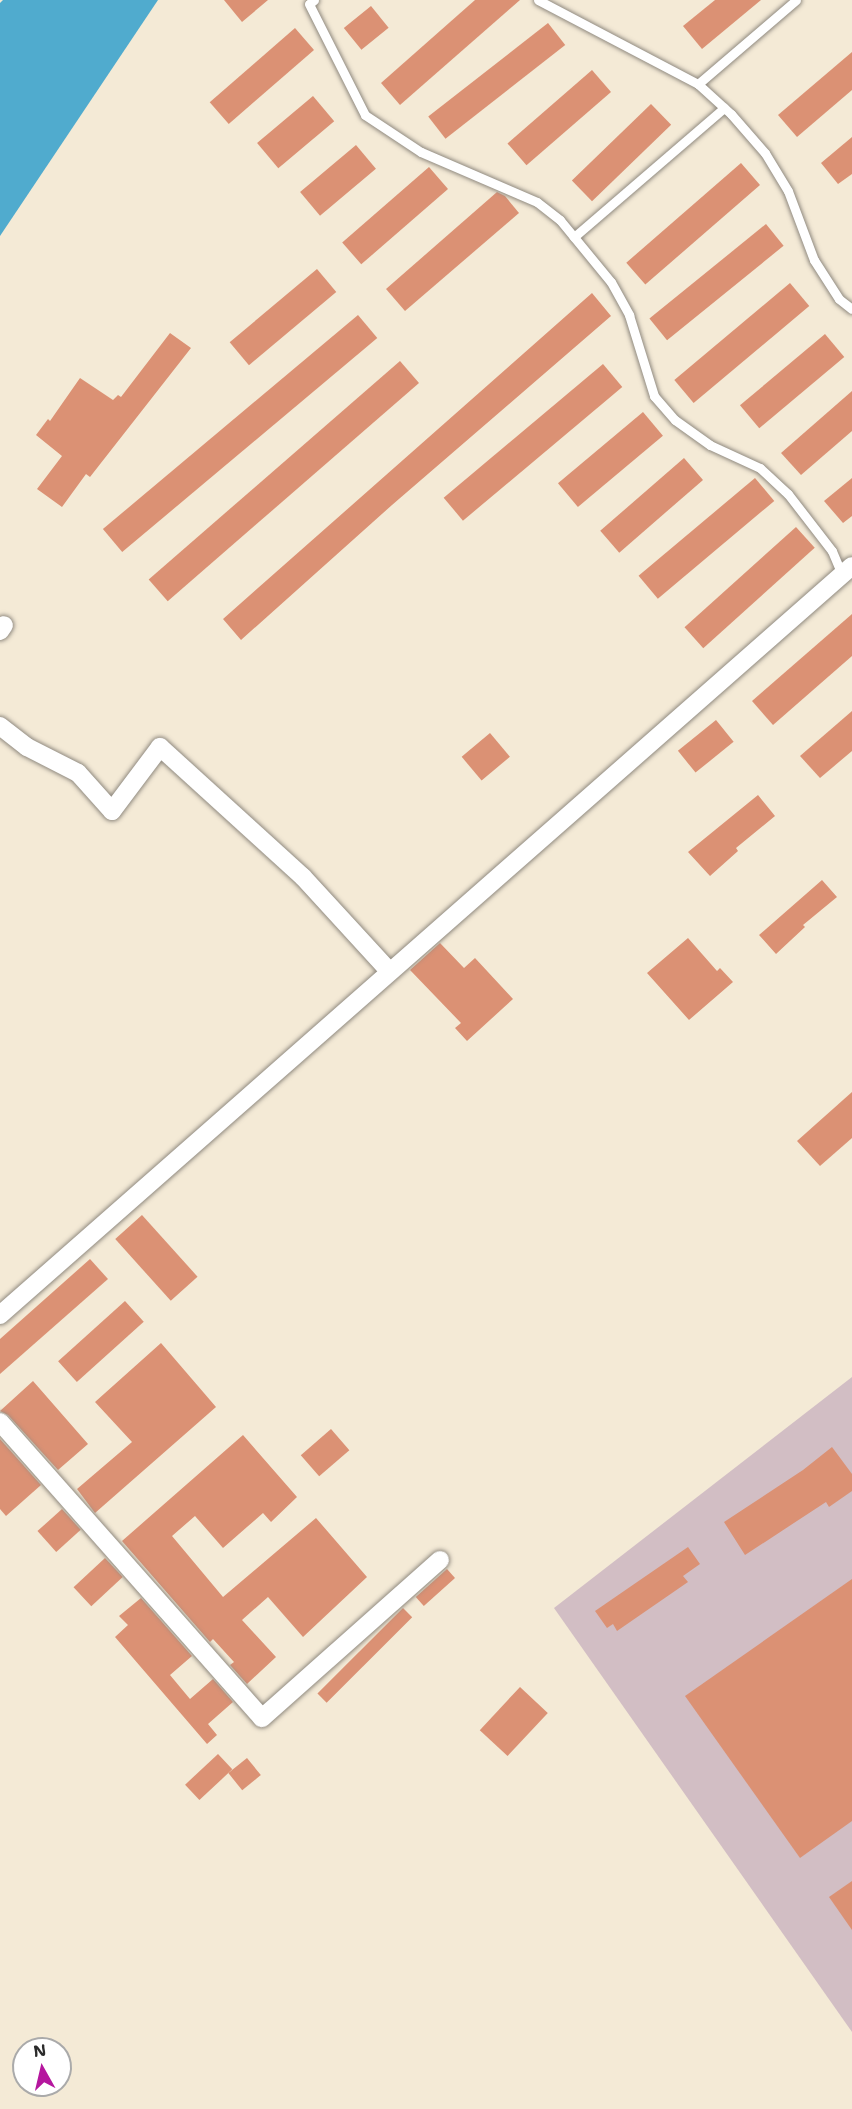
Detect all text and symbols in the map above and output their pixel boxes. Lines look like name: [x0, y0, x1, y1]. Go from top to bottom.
north arrow: [12, 2037, 72, 2097]
text: N: [32, 2039, 47, 2062]

